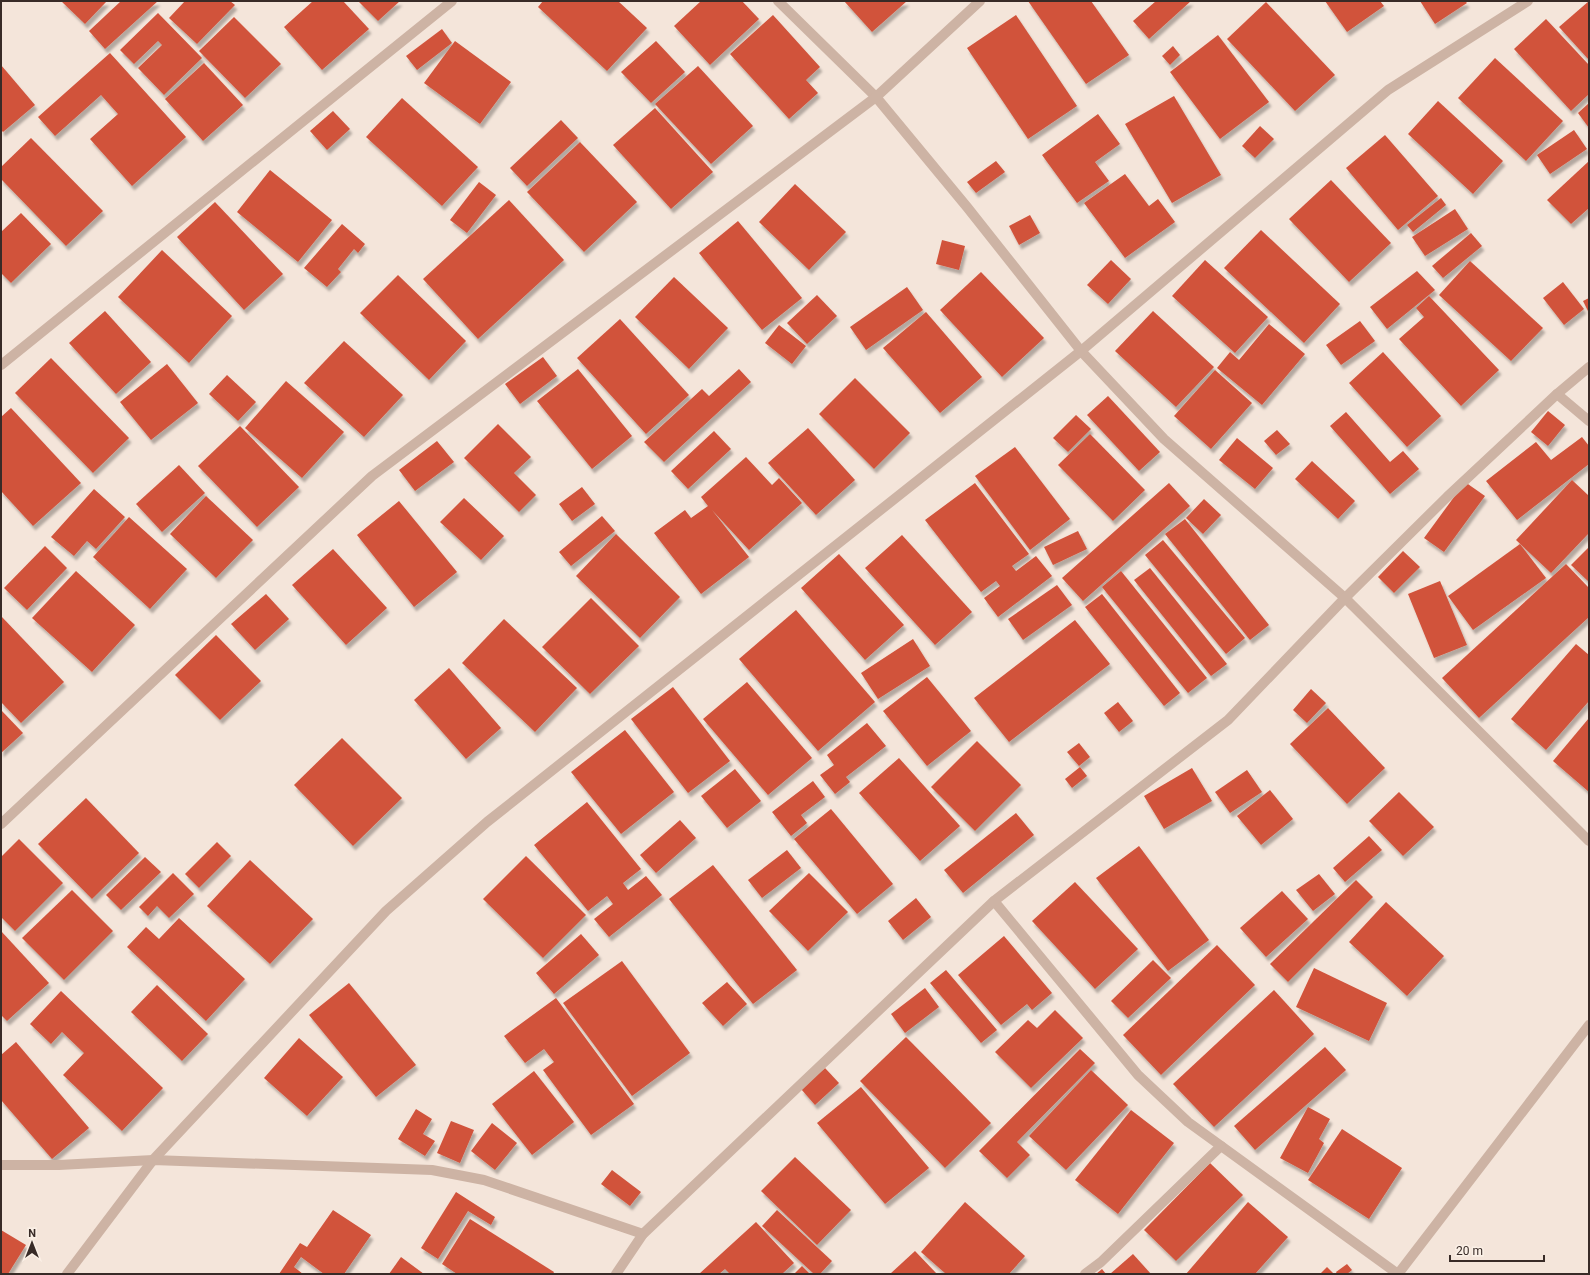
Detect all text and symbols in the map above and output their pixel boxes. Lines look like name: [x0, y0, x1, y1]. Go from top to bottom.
north arrow: [12, 1223, 52, 1263]
text: N: [28, 1227, 36, 1240]
scale bar: [1450, 1237, 1544, 1263]
text: 20 m: [1456, 1244, 1483, 1258]

